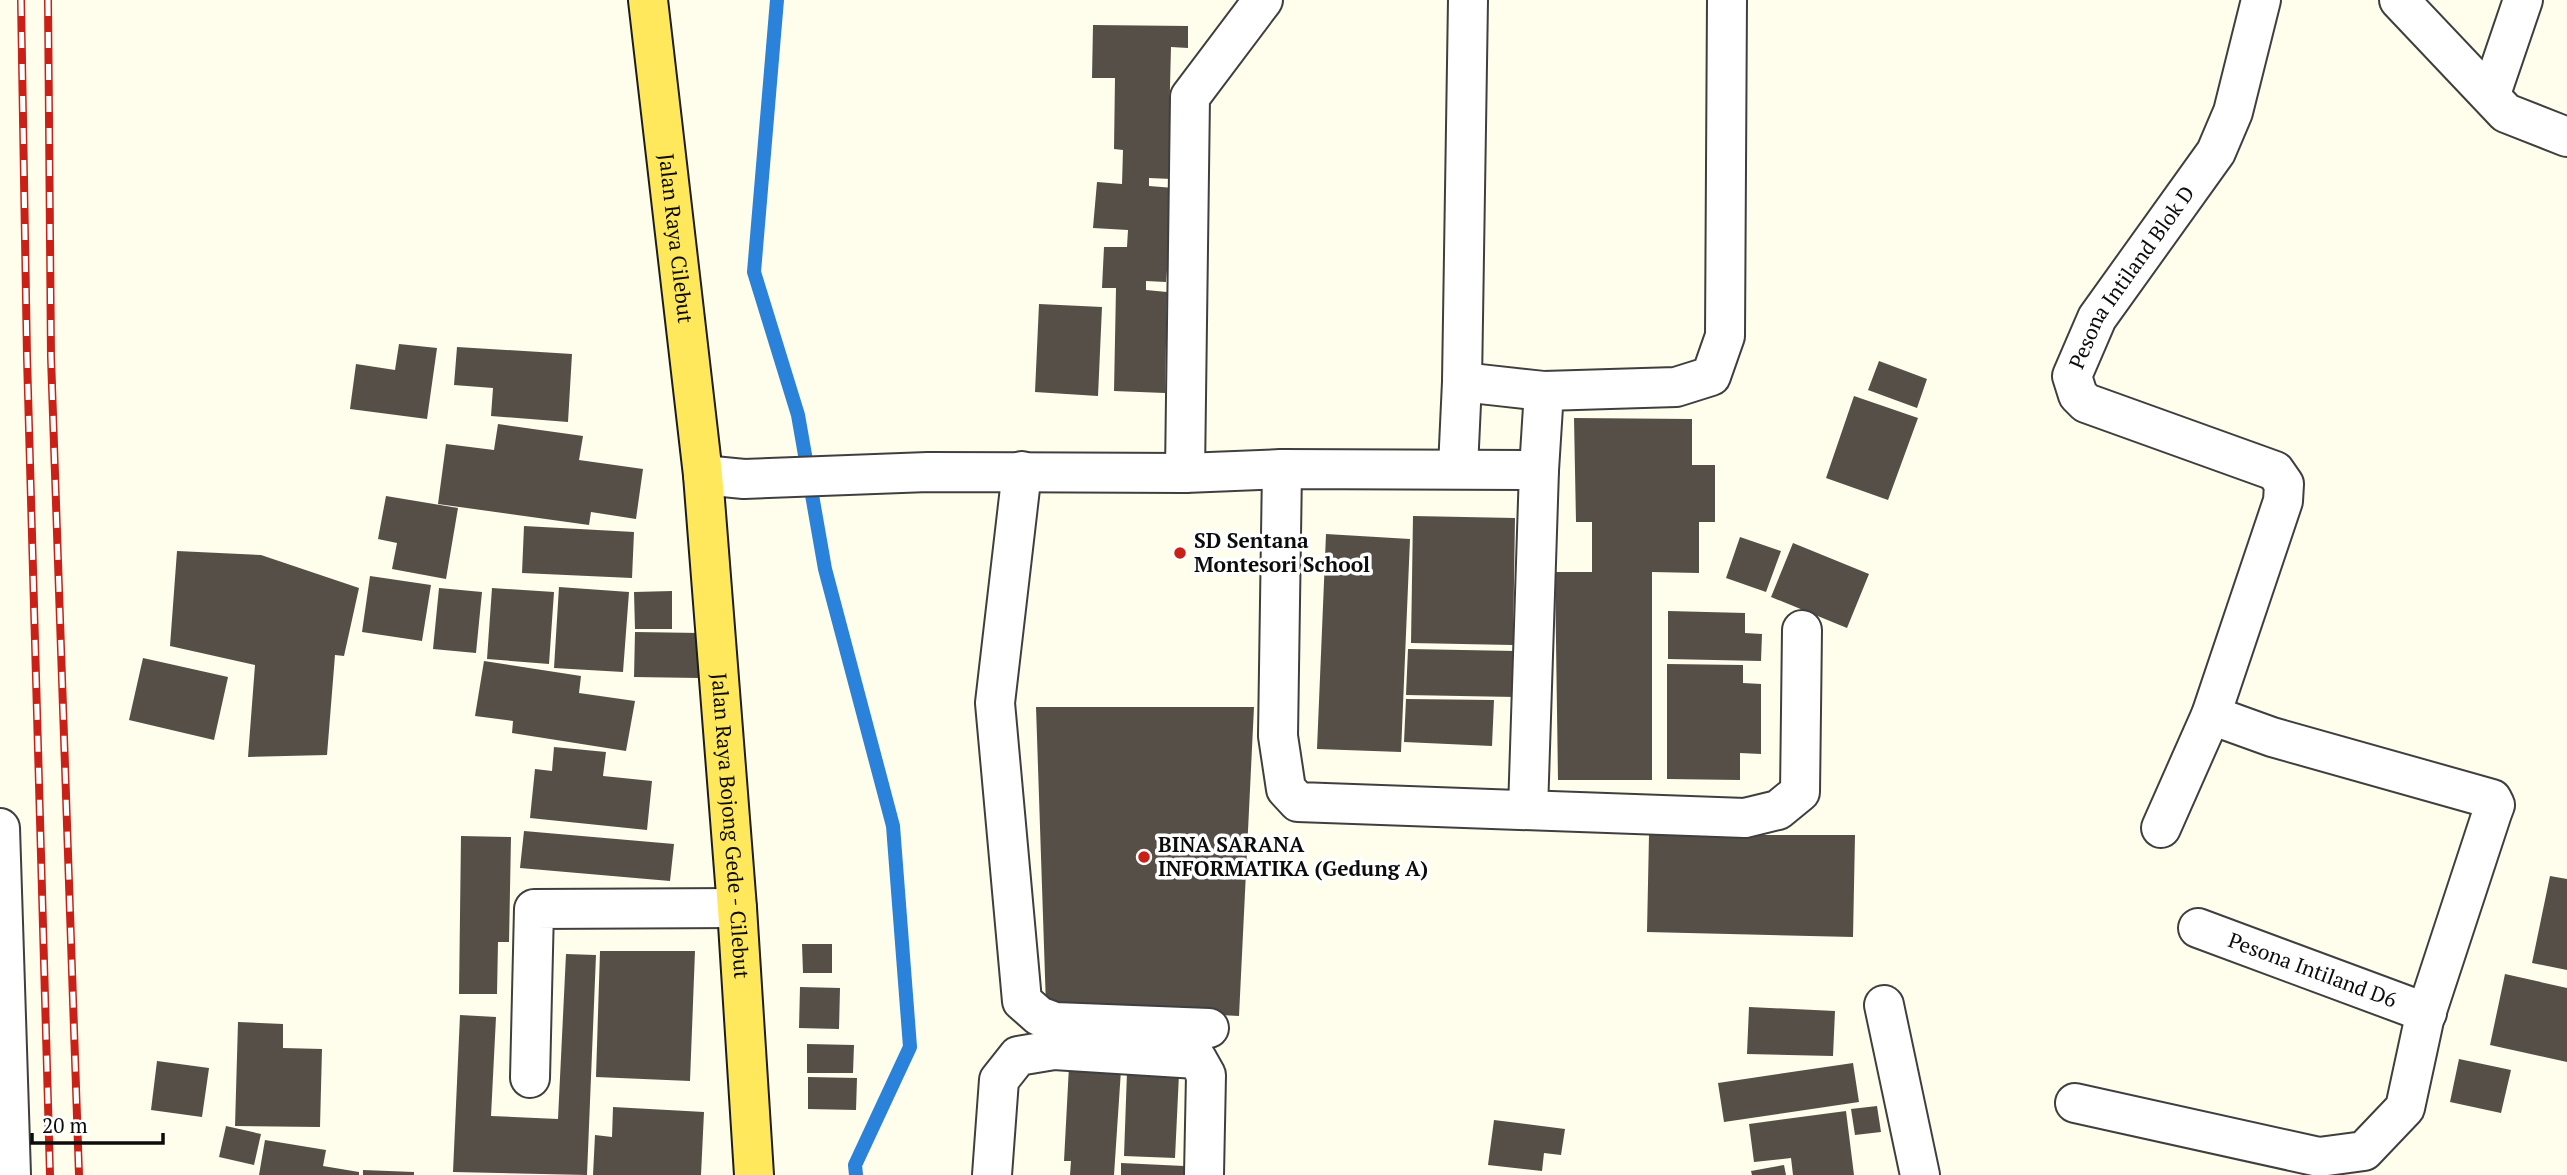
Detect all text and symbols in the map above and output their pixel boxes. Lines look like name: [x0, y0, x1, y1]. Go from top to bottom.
street label: Jalan Raya Cilebut: [653, 152, 700, 325]
street label: Pesona Intiland Blok D: [2062, 180, 2200, 373]
place label: SD Sentana Montesori School: [1194, 526, 1370, 578]
marker: SD Sentana Montesori School: [1172, 545, 1188, 561]
street label: Jalan Raya Bojong Gede - Cilebut: [706, 672, 756, 980]
place label: BINA SARANA INFORMATIKA (Gedung A): [1158, 830, 1428, 882]
marker: BINA SARANA INFORMATIKA (Gedung A): [1136, 849, 1152, 865]
street label: Pesona Intiland D6: [2225, 925, 2401, 1014]
scale bar: [32, 1102, 163, 1146]
text: 20 m: [42, 1111, 88, 1139]

